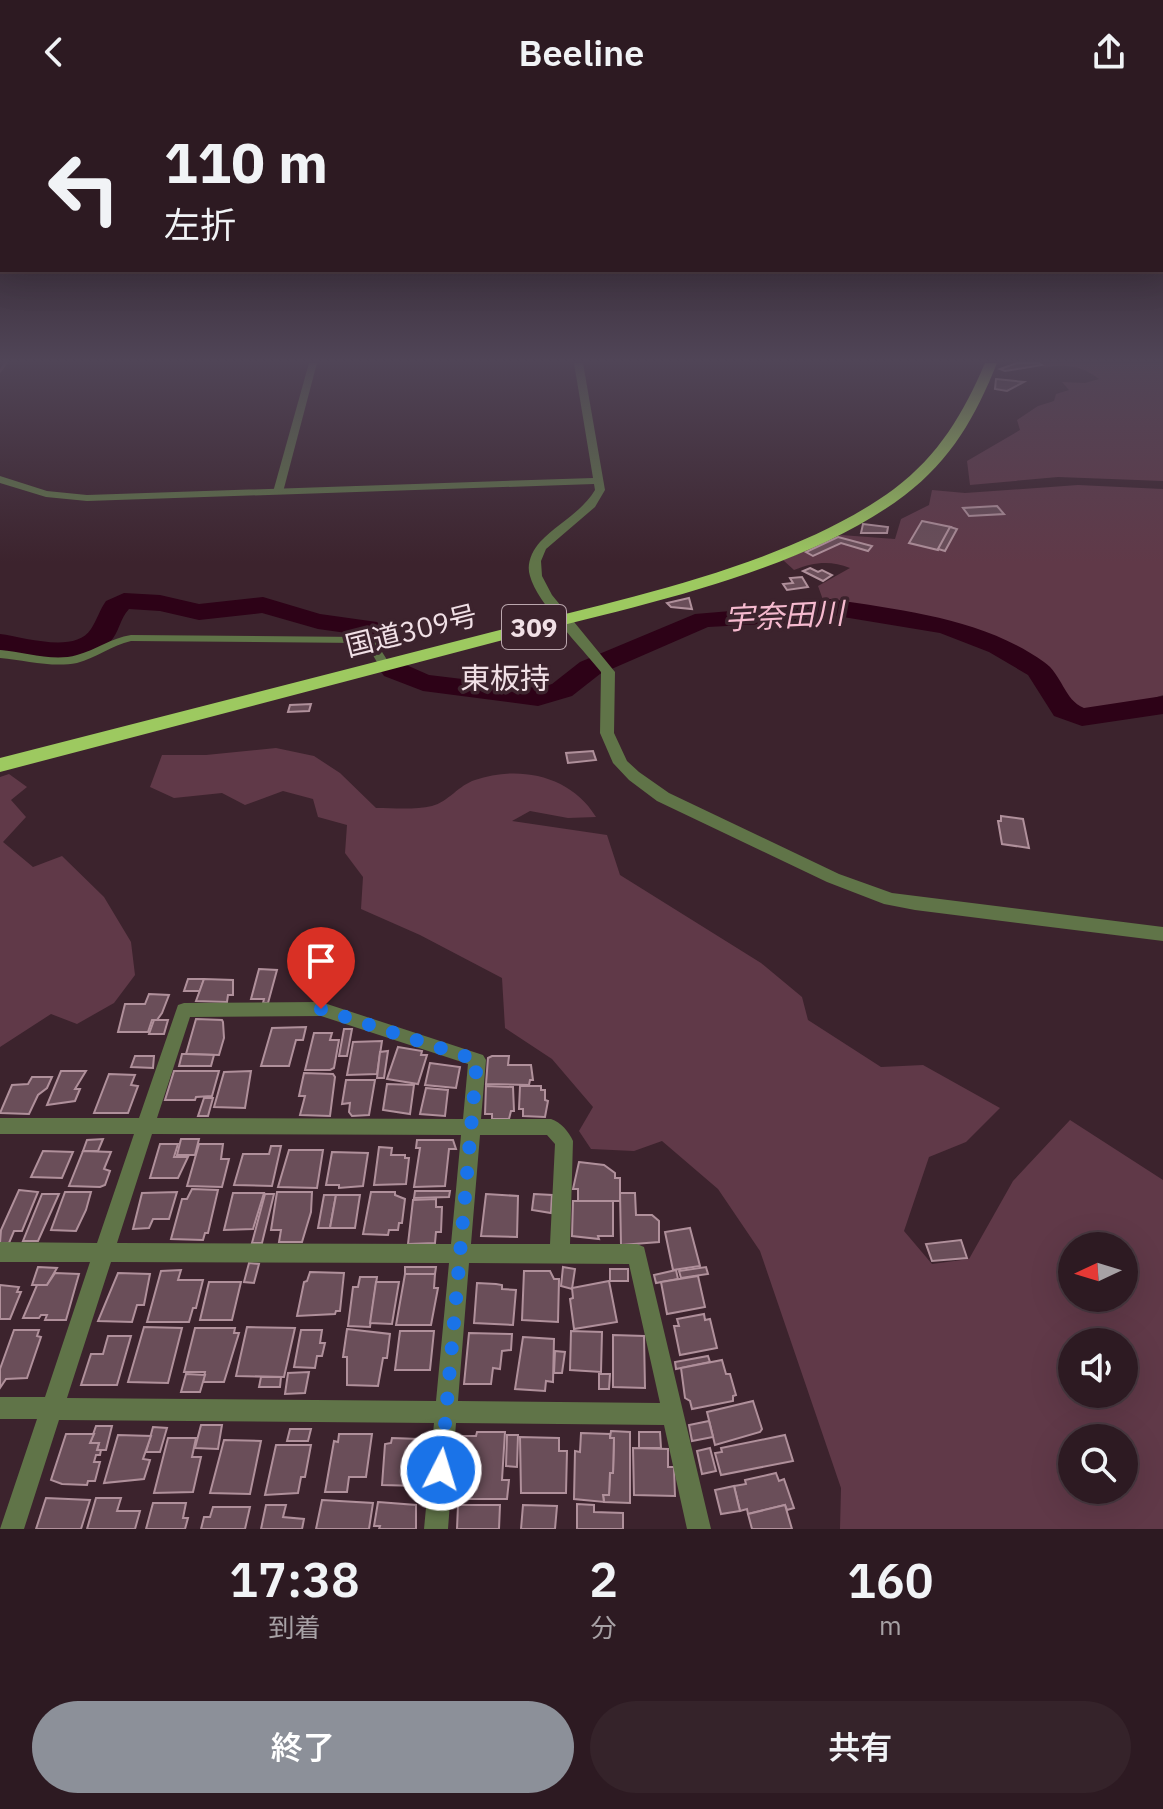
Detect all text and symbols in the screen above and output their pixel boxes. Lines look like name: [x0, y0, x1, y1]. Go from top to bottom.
text: Beeline: [519, 29, 644, 76]
icon: back: [32, 30, 76, 74]
icon: share: [1087, 30, 1131, 74]
text: 110 m: [164, 126, 328, 198]
icon: left: [32, 136, 136, 240]
text: 左折: [164, 201, 236, 248]
water label: 宇奈田川: [723, 592, 848, 638]
street label: 国道309号: [341, 596, 481, 664]
road number: 309: [502, 605, 566, 649]
district label: 東板持: [460, 658, 550, 697]
pin: [287, 927, 355, 1009]
icon: arrive: [299, 939, 343, 983]
north arrow: [1058, 1232, 1138, 1312]
map controls: [1058, 1232, 1138, 1504]
button: sound: [1058, 1328, 1138, 1408]
button: search: [1058, 1424, 1138, 1504]
position arrow: [399, 1428, 483, 1512]
text: 17:38: [229, 1548, 360, 1610]
text: 2: [589, 1548, 618, 1610]
text: 160: [847, 1549, 934, 1611]
text: m: [879, 1608, 902, 1642]
text: 到着: [269, 1610, 321, 1644]
text: 分: [591, 1610, 617, 1644]
button: 終了: [32, 1701, 574, 1793]
button: 共有: [590, 1701, 1131, 1793]

